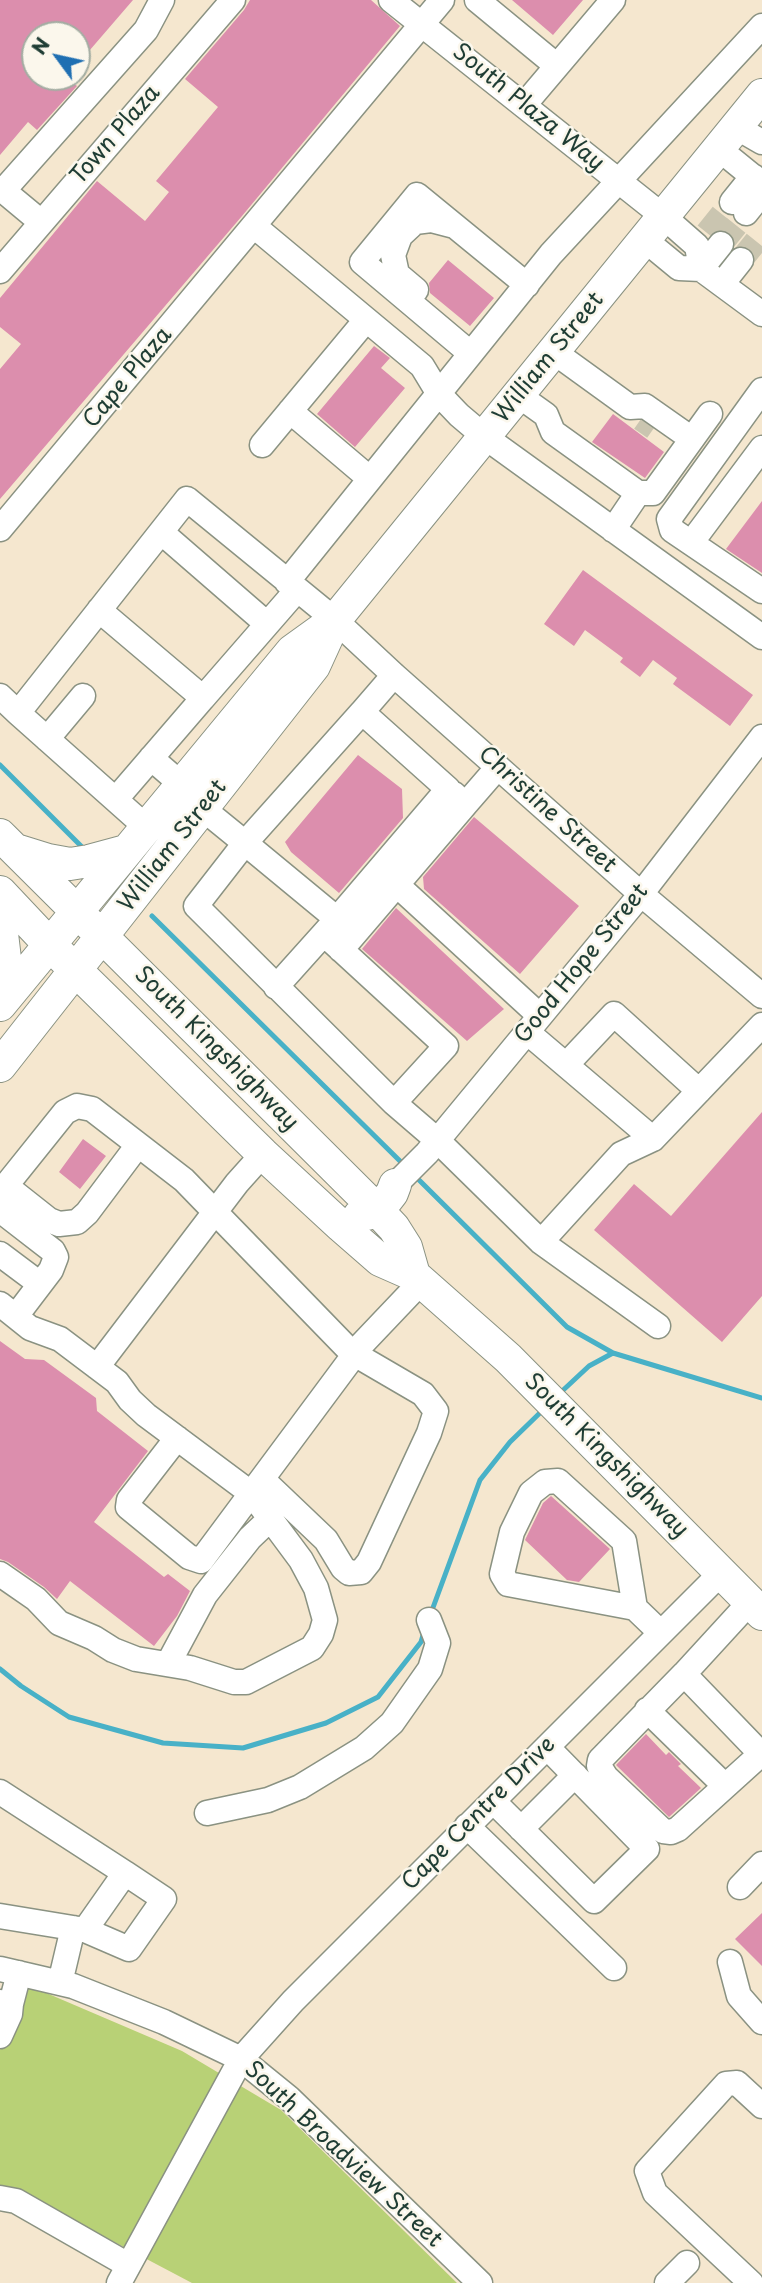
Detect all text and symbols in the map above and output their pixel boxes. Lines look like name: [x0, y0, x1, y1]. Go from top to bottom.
north arrow: [21, 21, 91, 91]
text: N: [24, 32, 56, 60]
street label: South Plaza Way: [447, 38, 609, 178]
street label: Town Plaza: [66, 80, 166, 190]
street label: William Street: [488, 287, 610, 429]
street label: Cape Plaza: [78, 322, 178, 434]
street label: Christine Street: [472, 741, 622, 879]
street label: William Street: [113, 774, 233, 918]
street label: Good Hope Street: [509, 879, 655, 1049]
street label: South Kingshighway: [128, 961, 304, 1137]
street label: South Kingshighway: [518, 1368, 694, 1544]
street label: Cape Centre Drive: [396, 1731, 562, 1897]
street label: South Broadview Street: [238, 2056, 448, 2254]

